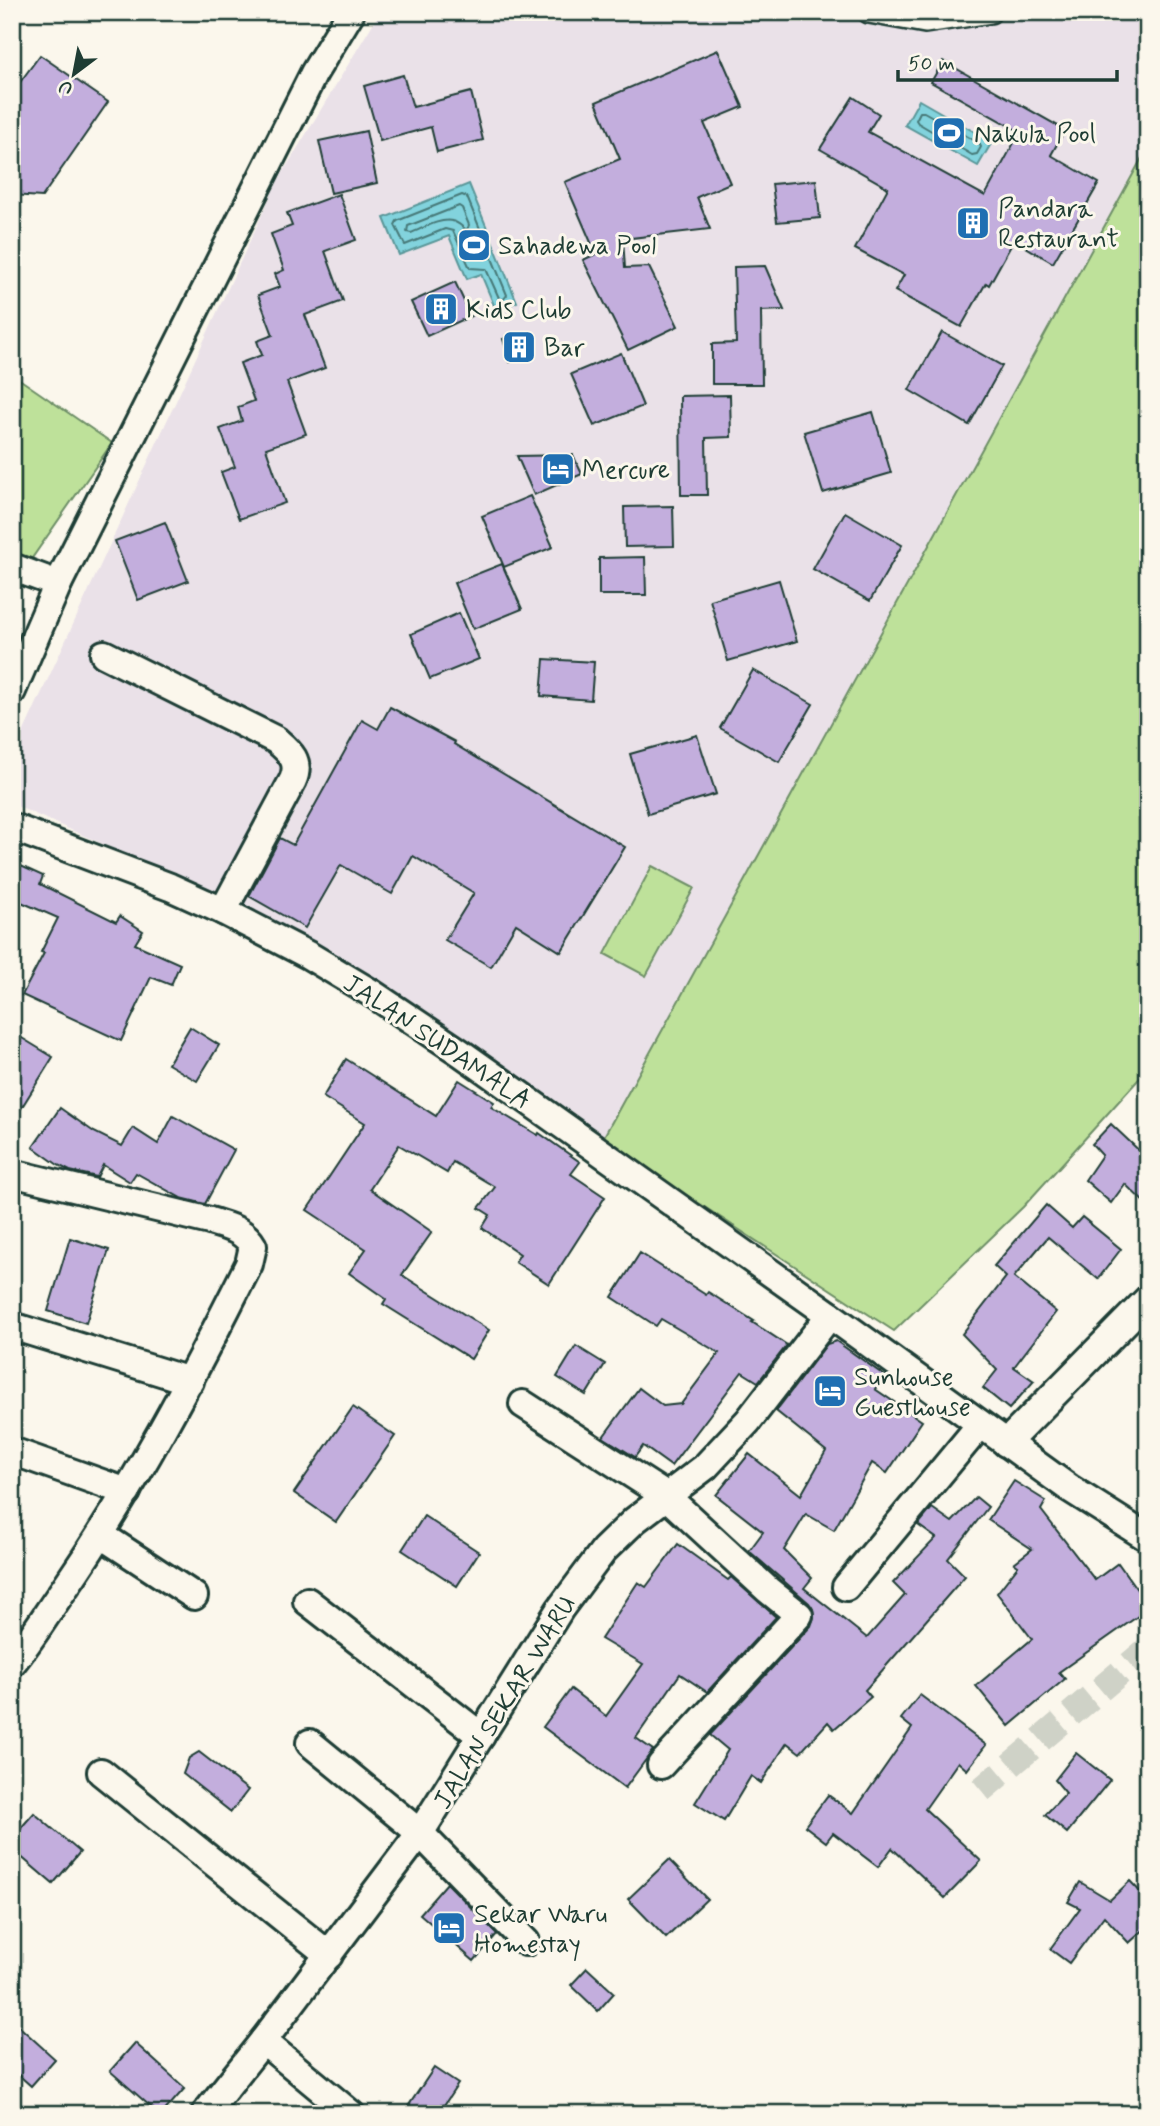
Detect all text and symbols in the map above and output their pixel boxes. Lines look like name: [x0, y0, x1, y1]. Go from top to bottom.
north arrow: [38, 38, 108, 108]
scale bar: [898, 38, 1116, 82]
text: 50 m: [908, 50, 955, 78]
text: U: [54, 73, 78, 101]
sports icon: Nakula Pool: [930, 114, 968, 152]
place label: Nakula Pool: [974, 118, 1096, 152]
place label: Pandara Restaurant: [998, 193, 1119, 257]
building icon: Pandara Restaurant: [954, 204, 992, 242]
sports icon: Sahadewa Pool: [455, 226, 493, 264]
place label: Sahadewa Pool: [498, 230, 656, 264]
building icon: Kids Club: [422, 290, 460, 328]
place label: Kids Club: [466, 294, 572, 328]
building icon: Bar: [500, 328, 538, 366]
place label: Bar: [544, 332, 585, 366]
hotel icon: Mercure: [539, 450, 577, 488]
place label: Mercure: [582, 454, 670, 488]
street label: JALAN SUDAMALA: [336, 967, 538, 1118]
place label: Sunhouse Guesthouse: [854, 1361, 971, 1425]
hotel icon: Sunhouse Guesthouse: [811, 1372, 849, 1410]
street label: JALAN SEKAR WARU: [426, 1590, 585, 1816]
place label: Sekar Waru Homestay: [474, 1898, 607, 1962]
hotel icon: Sekar Waru Homestay: [430, 1909, 468, 1947]

